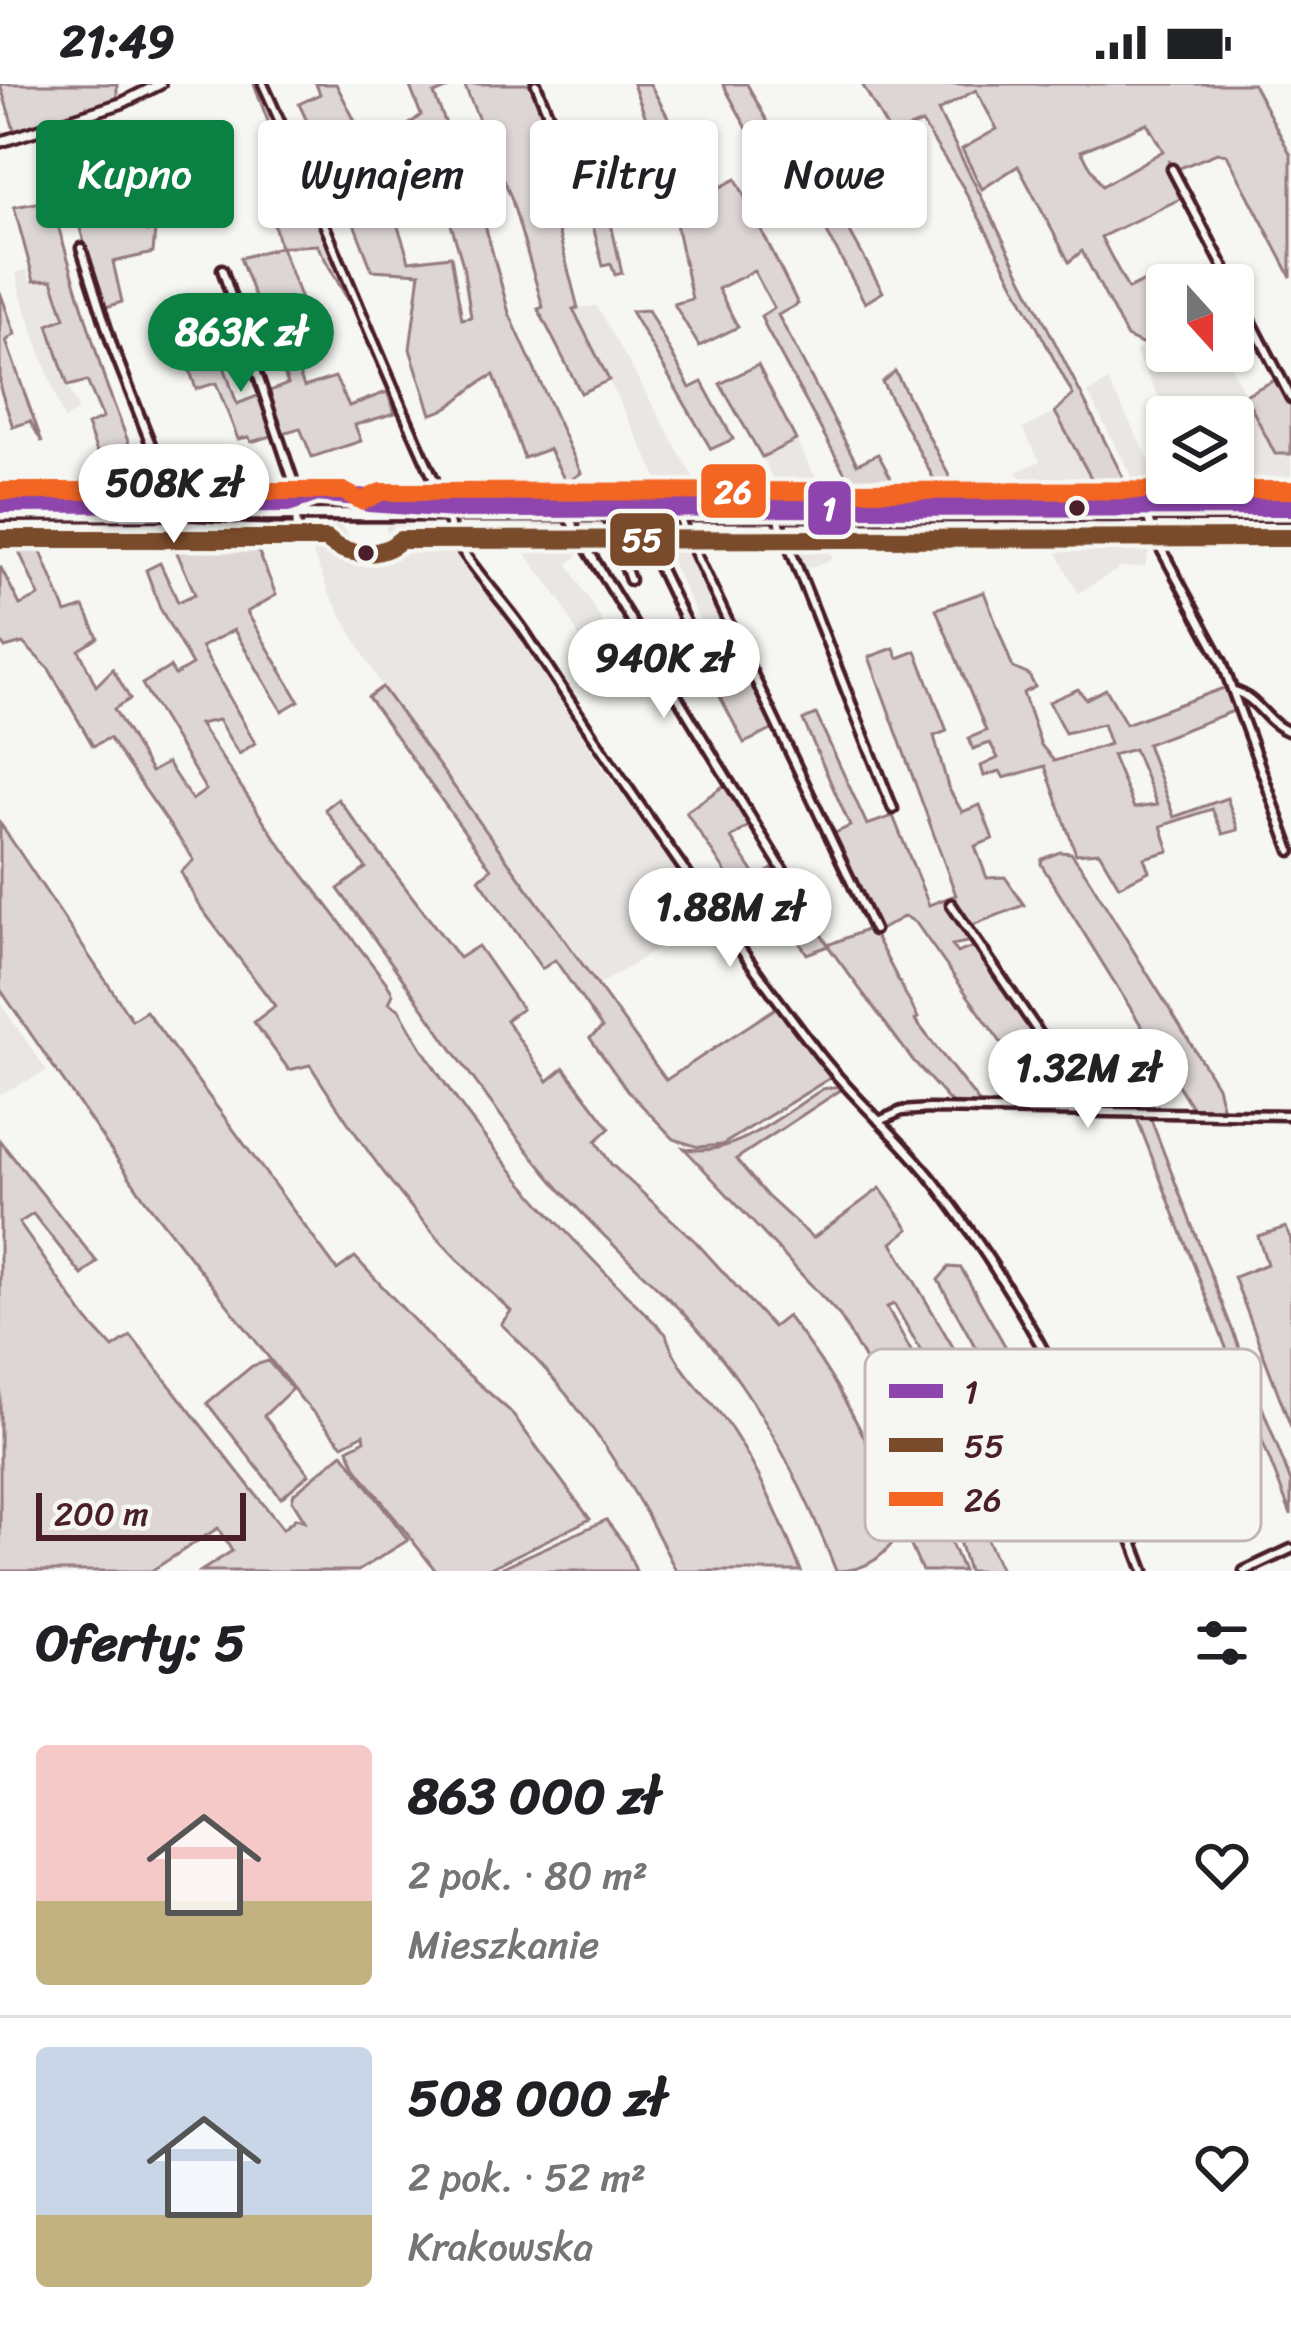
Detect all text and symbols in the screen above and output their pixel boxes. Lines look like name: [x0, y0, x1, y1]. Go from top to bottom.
text: 21:49: [60, 2, 175, 82]
chip: Kupno: [36, 120, 234, 228]
chip: Wynajem: [258, 120, 506, 228]
chip: Filtry: [530, 120, 718, 228]
chip: Nowe: [742, 120, 927, 228]
north arrow: [1146, 264, 1254, 372]
map controls: [1146, 264, 1254, 504]
pin: 863K zł: [130, 293, 352, 395]
text: 863K zł: [175, 297, 307, 366]
button: layers: [1146, 396, 1254, 504]
pin: 508K zł: [63, 444, 285, 546]
text: 508K zł: [105, 448, 243, 517]
line badge: 26: [699, 462, 768, 520]
text: 26: [714, 463, 752, 521]
line badge: 1: [806, 479, 853, 537]
text: 1: [822, 480, 836, 538]
unlabelled marker: [1066, 497, 1088, 519]
line badge: 55: [608, 511, 677, 568]
text: 55: [622, 511, 662, 569]
unlabelled marker: [355, 542, 377, 564]
pin: 940K zł: [553, 619, 775, 721]
text: 940K zł: [595, 623, 733, 692]
pin: 1.88M zł: [606, 868, 854, 970]
text: 1.88M zł: [656, 872, 804, 941]
pin: 1.32M zł: [964, 1029, 1212, 1131]
text: 1.32M zł: [1015, 1033, 1161, 1102]
legend: [865, 1349, 1261, 1541]
text: 1: [964, 1363, 978, 1421]
text: 55: [964, 1417, 1004, 1475]
text: 26: [964, 1471, 1002, 1529]
text: 200 m: [54, 1485, 149, 1543]
scale bar: [36, 1487, 246, 1540]
text: Oferty: 5: [36, 1598, 246, 1688]
icon: filters: [1189, 1610, 1255, 1676]
text: 863 000 zł: [408, 1751, 660, 1841]
icon: home: [132, 1793, 276, 1937]
icon: heart: [1189, 1832, 1255, 1898]
text: 2 pok. · 80 m²: [408, 1841, 648, 1910]
text: Mieszkanie: [408, 1910, 599, 1979]
text: 508 000 zł: [408, 2053, 666, 2143]
icon: home: [132, 2095, 276, 2239]
icon: heart: [1189, 2134, 1255, 2200]
text: 2 pok. · 52 m²: [408, 2143, 646, 2212]
text: Krakowska: [408, 2212, 593, 2281]

